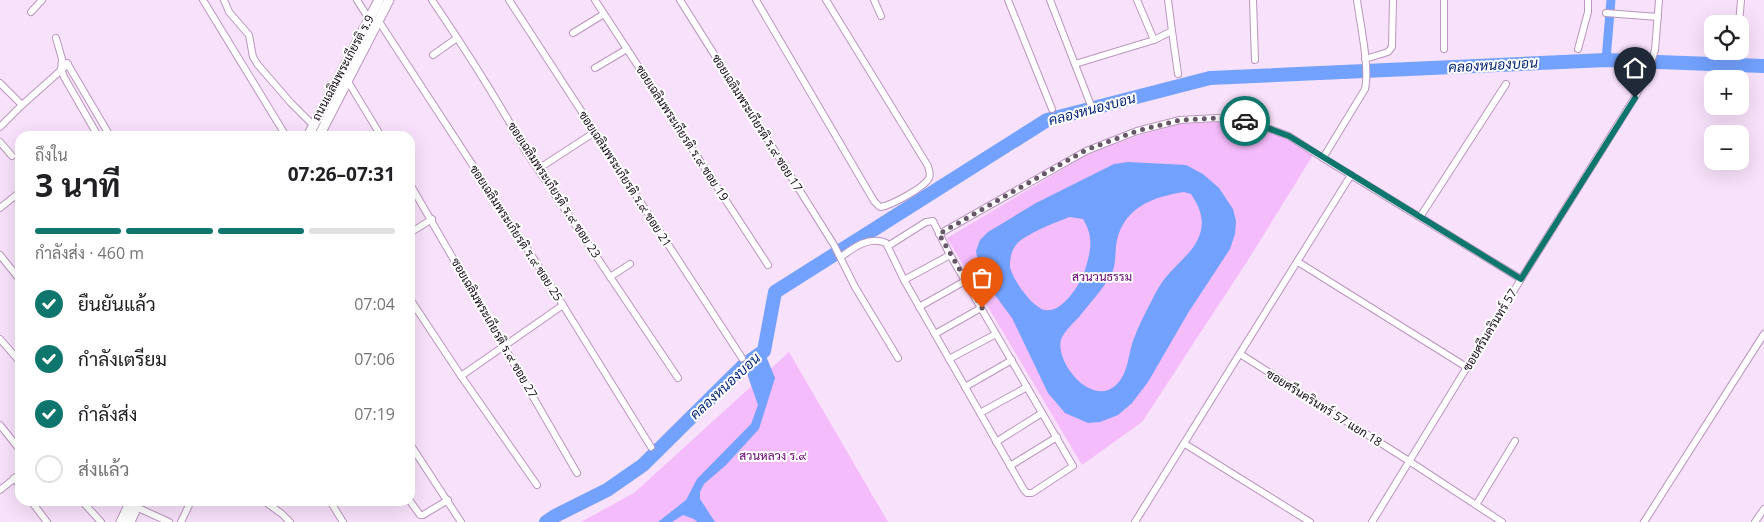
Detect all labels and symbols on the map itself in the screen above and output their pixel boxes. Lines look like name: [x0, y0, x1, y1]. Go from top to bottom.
street label: ถนนเฉลิมพระเกียรติ ร.9: [307, 12, 378, 124]
pin: [1614, 47, 1656, 98]
street label: ซอยเฉลิมพระเกียรติ ร.๙ ซอย 17: [708, 51, 807, 195]
water label: คลองหนองบอน: [1448, 53, 1538, 76]
street label: ซอยเฉลิมพระเกียรติ ร.๙ ซอย 19: [632, 61, 733, 204]
water label: คลองหนองบอน: [1046, 88, 1138, 129]
courier: [1220, 96, 1270, 146]
street label: ซอยเฉลิมพระเกียรติ ร.๙ ซอย 21: [575, 107, 676, 250]
street label: ซอยเฉลิมพระเกียรติ ร.๙ ซอย 23: [504, 118, 605, 261]
street label: ซอยเฉลิมพระเกียรติ ร.๙ ซอย 25: [466, 161, 567, 304]
street label: ซอยเฉลิมพระเกียรติ ร.๙ ซอย 27: [447, 255, 542, 401]
pin: [961, 257, 1003, 308]
park label: สวนวนธรรม: [1072, 268, 1132, 285]
street label: ซอยศรีนครินทร์ 57: [1458, 285, 1521, 374]
water label: คลองหนองบอน: [685, 348, 764, 423]
street label: ซอยศรีนครินทร์ 57 แยก 18: [1263, 365, 1386, 450]
park label: สวนหลวง ร.๙: [739, 447, 807, 464]

